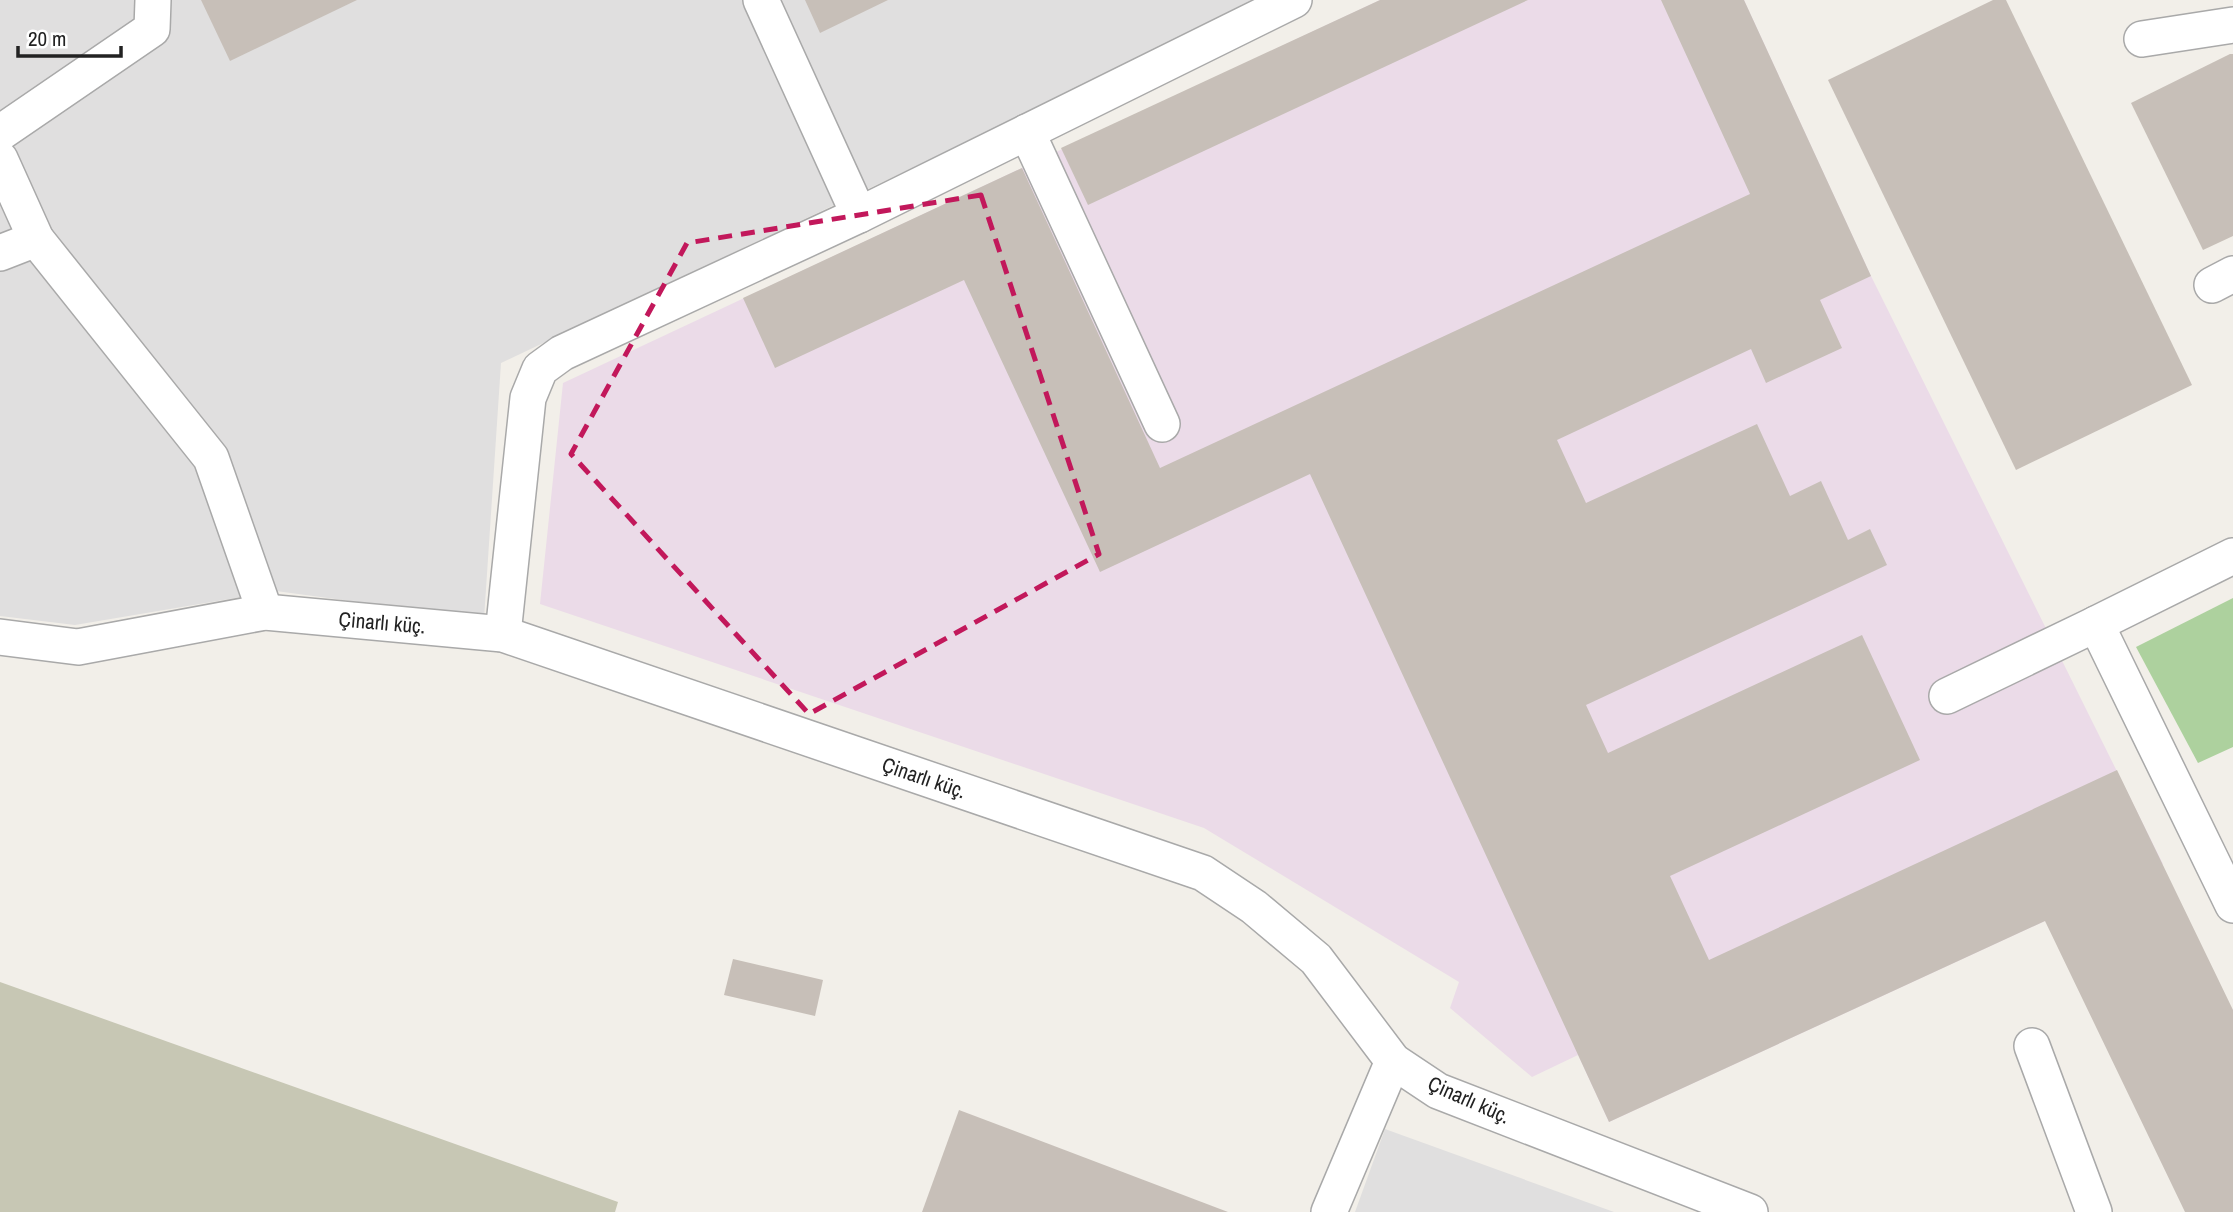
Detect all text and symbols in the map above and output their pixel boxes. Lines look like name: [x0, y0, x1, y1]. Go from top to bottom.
scale bar: [18, 14, 121, 58]
text: 20 m: [28, 24, 66, 53]
street label: Çinarlı küç.: [337, 604, 427, 641]
street label: Çinarlı küç.: [878, 750, 970, 805]
street label: Çinarlı küç.: [1424, 1069, 1515, 1131]

